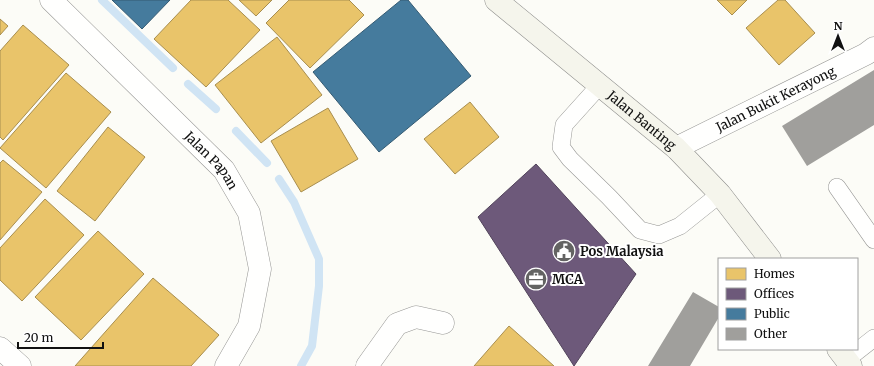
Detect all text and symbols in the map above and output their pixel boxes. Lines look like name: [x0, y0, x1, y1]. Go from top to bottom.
north arrow: [818, 16, 858, 56]
text: N: [834, 19, 843, 33]
street label: Jalan Bukit Kerayong: [712, 62, 838, 136]
street label: Jalan Banting: [603, 86, 680, 153]
street label: Jalan Papan: [180, 127, 242, 193]
public building icon: Pos Malaysia: [551, 238, 577, 264]
place label: Pos Malaysia: [580, 243, 664, 260]
legend: [718, 258, 858, 350]
office icon: MCA: [523, 266, 549, 292]
text: Homes: [754, 266, 795, 281]
place label: MCA: [552, 271, 584, 288]
text: Offices: [754, 286, 794, 301]
text: Public: [754, 306, 790, 321]
scale bar: [18, 324, 103, 350]
text: Other: [754, 326, 788, 341]
text: 20 m: [24, 330, 53, 345]

